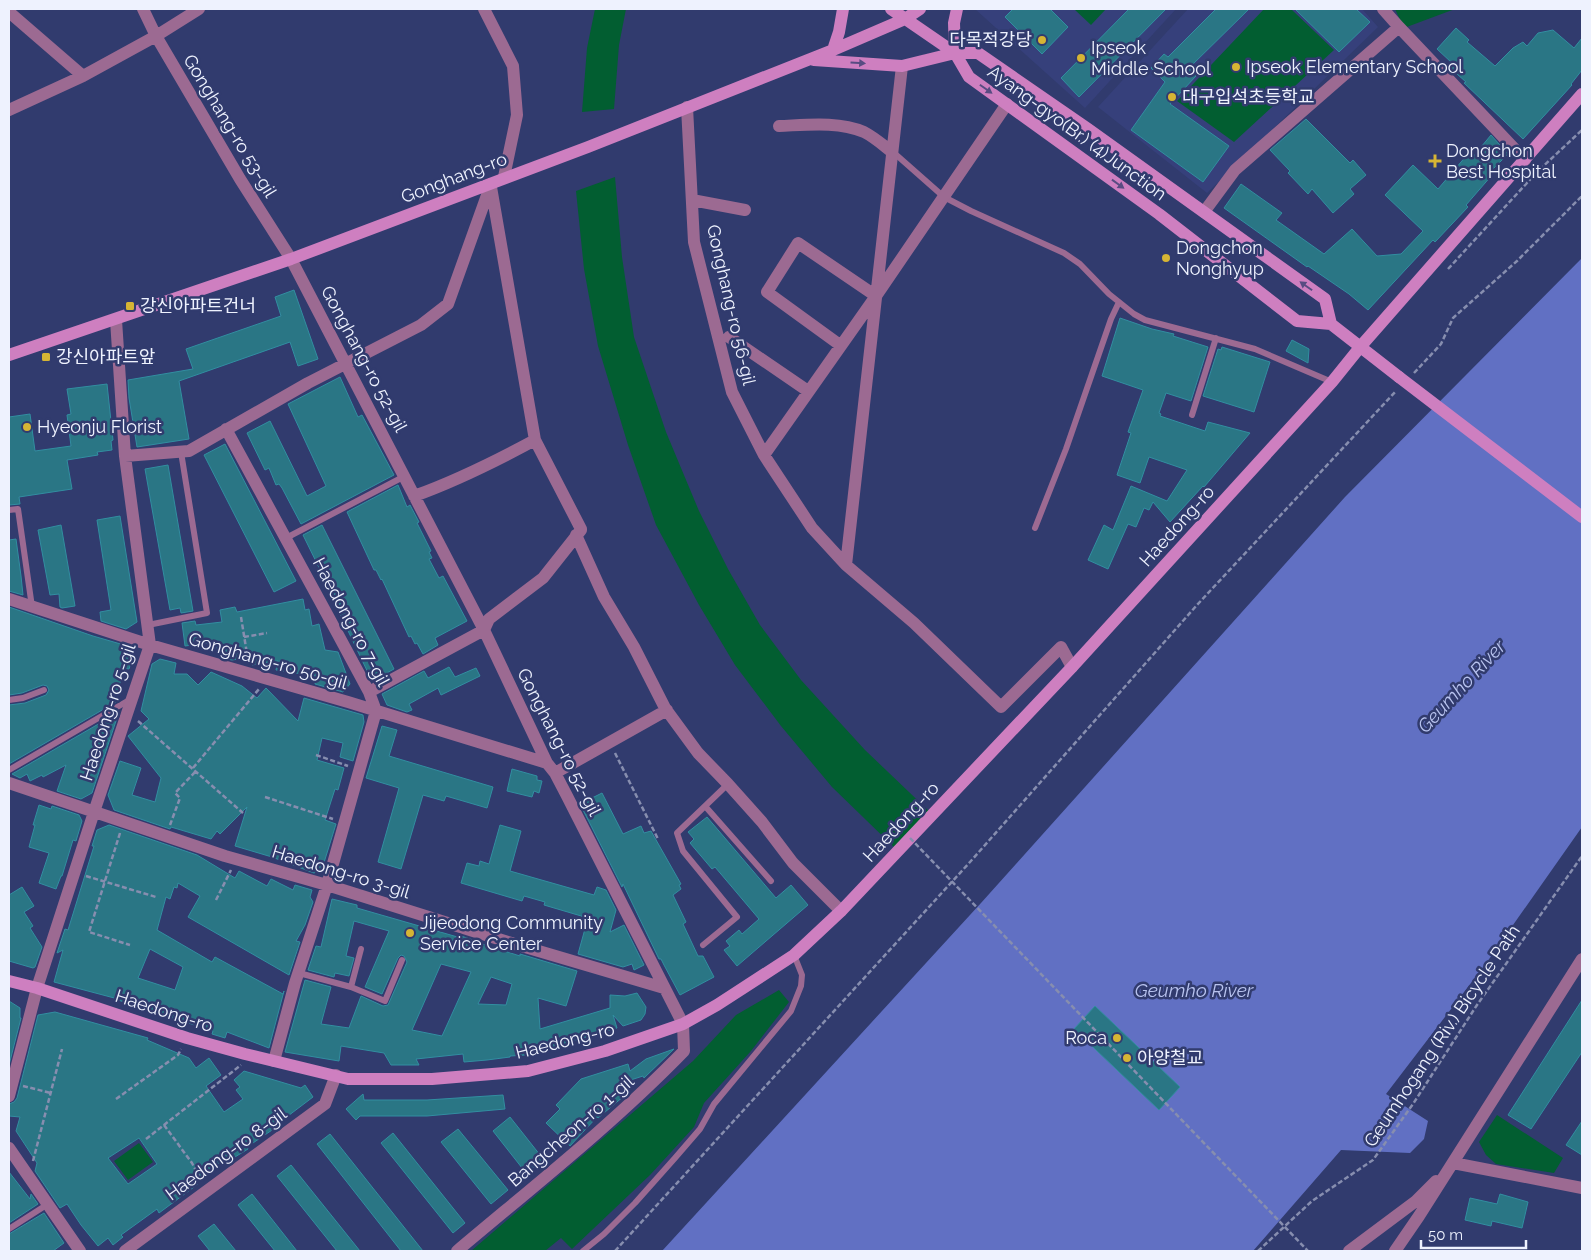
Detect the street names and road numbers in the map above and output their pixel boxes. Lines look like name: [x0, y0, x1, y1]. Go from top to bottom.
street label: Gonghang-ro 53-gil: [179, 50, 281, 201]
street label: Ayang-gyo(Br.) (4)Junction: [984, 61, 1171, 205]
street label: Gonghang-ro: [398, 148, 510, 207]
street label: Gonghang-ro 56-gil: [703, 222, 760, 387]
street label: Gonghang-ro 52-gil: [317, 282, 412, 436]
street label: Haedong-ro: [1135, 481, 1219, 570]
street label: Haedong-ro 7-gil: [309, 554, 394, 690]
street label: Gonghang-ro 50-gil: [186, 628, 350, 693]
street label: Haedong-ro 5-gil: [75, 640, 140, 783]
street label: Gonghang-ro 52-gil: [513, 664, 606, 819]
street label: Haedong-ro: [858, 777, 943, 866]
street label: Haedong-ro 3-gil: [270, 841, 413, 903]
street label: Geumhogang (Riv.) Bicycle Path: [1359, 921, 1524, 1151]
street label: Haedong-ro: [113, 985, 216, 1036]
street label: Haedong-ro: [513, 1018, 617, 1063]
street label: Bangcheon-ro 1-gil: [504, 1070, 638, 1191]
street label: Haedong-ro 8-gil: [161, 1103, 290, 1204]

